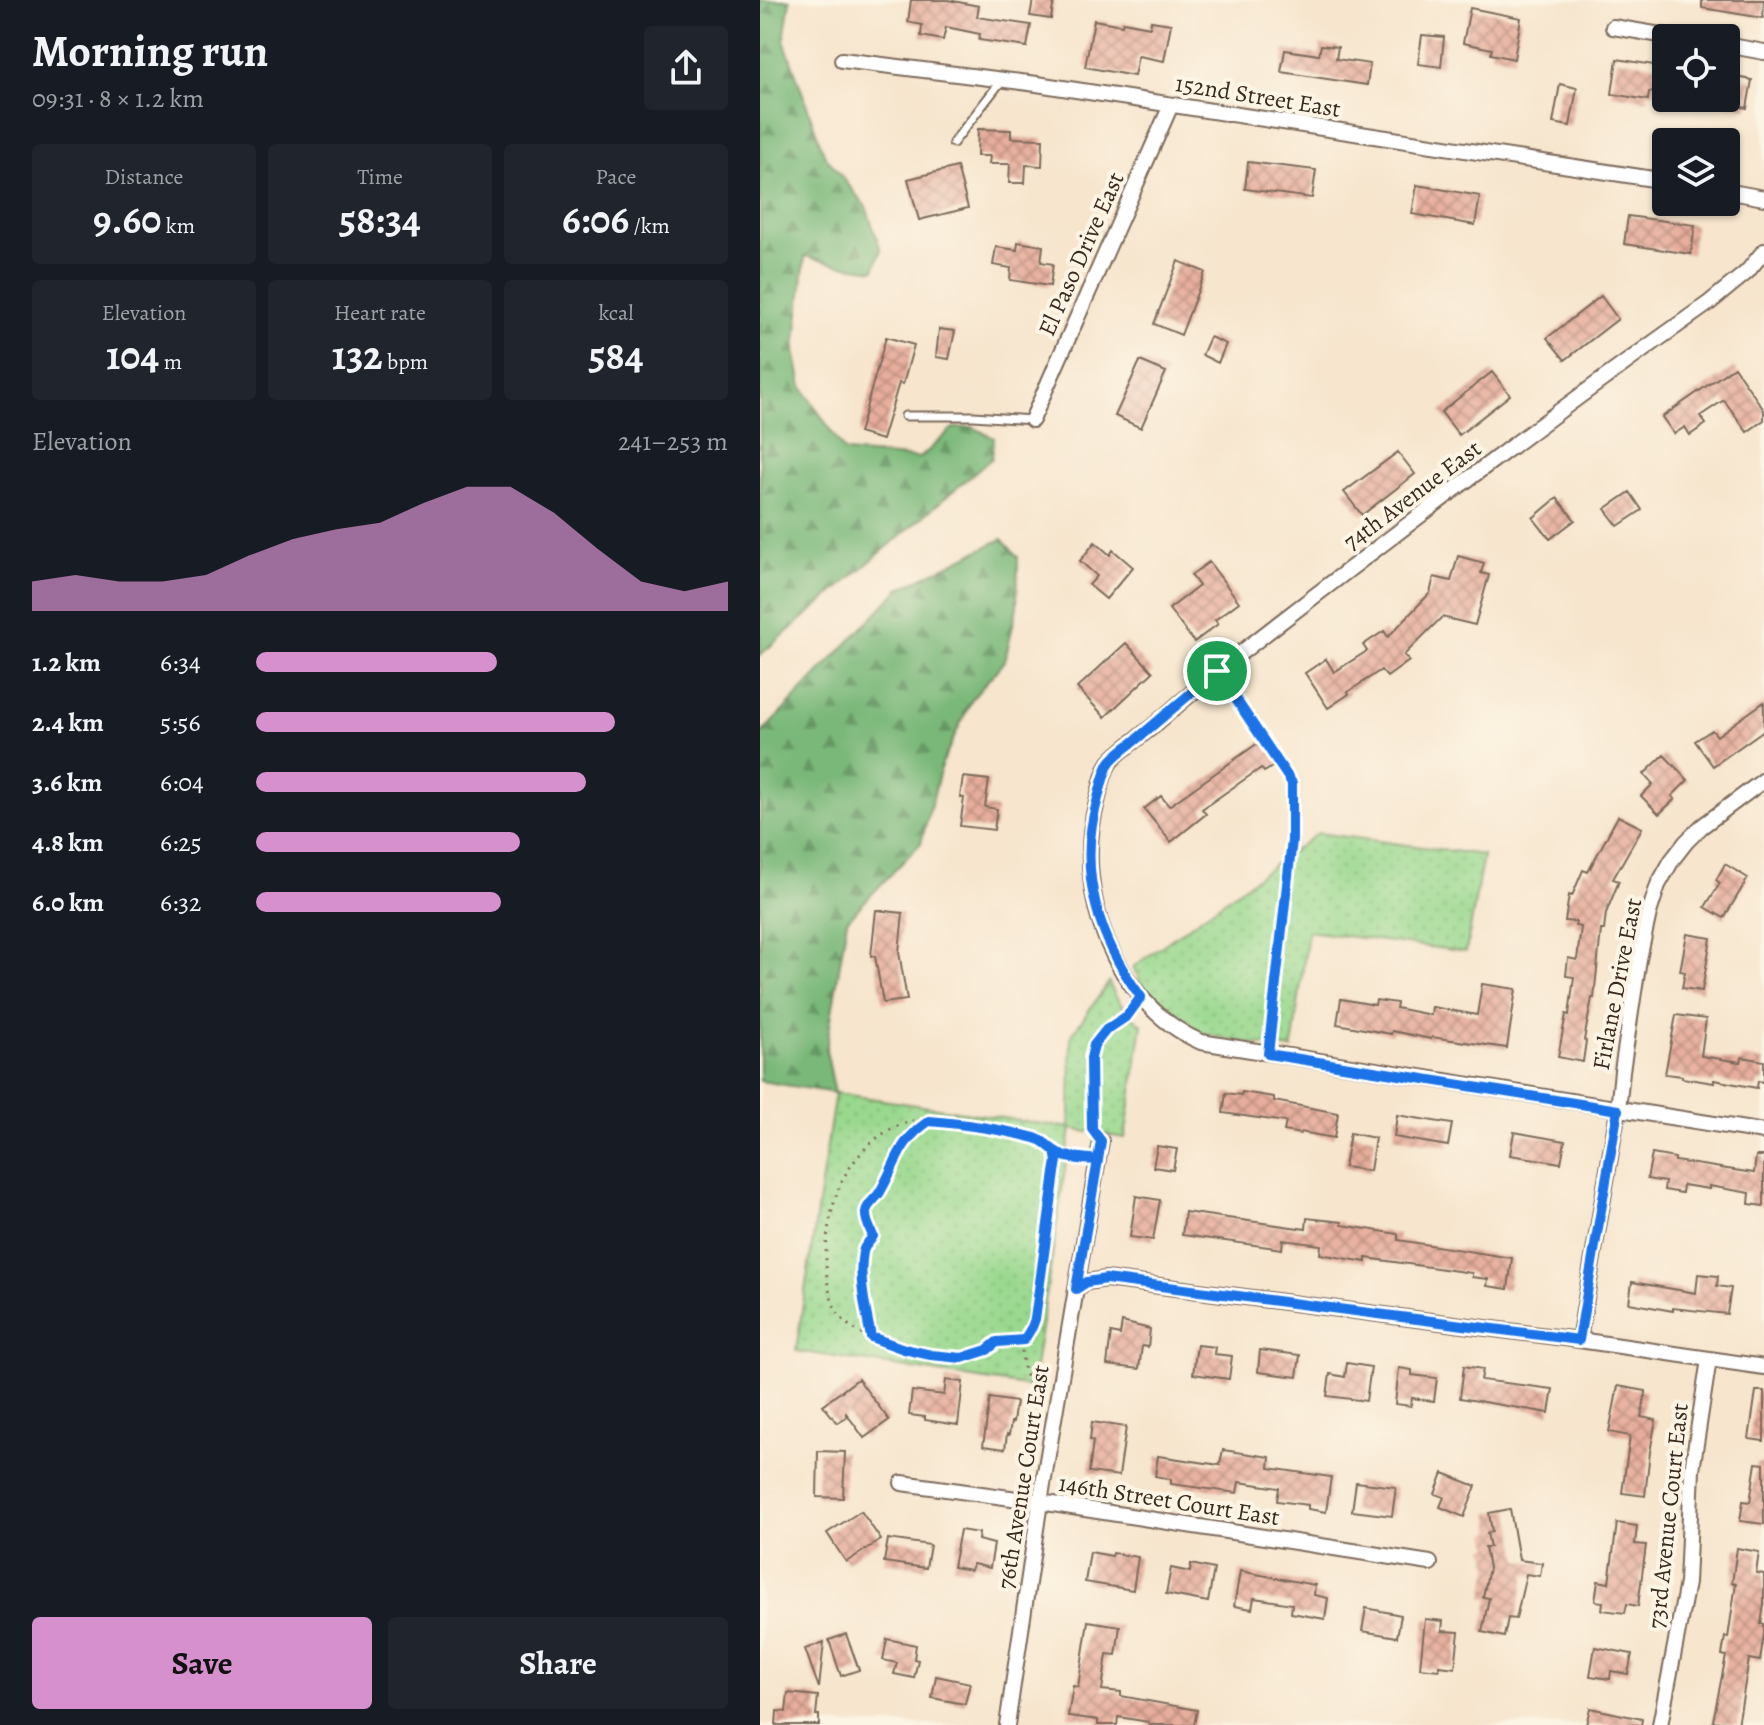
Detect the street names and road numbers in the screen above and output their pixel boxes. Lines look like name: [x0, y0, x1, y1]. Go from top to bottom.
street label: 152nd Street East: [1173, 67, 1343, 125]
street label: El Paso Drive East: [1031, 167, 1131, 341]
street label: 74th Avenue East: [1336, 432, 1488, 557]
street label: Firlane Drive East: [1585, 895, 1649, 1073]
street label: 76th Avenue Court East: [989, 1362, 1057, 1591]
street label: 73rd Avenue Court East: [1640, 1402, 1696, 1630]
street label: 146th Street Court East: [1056, 1467, 1282, 1533]

